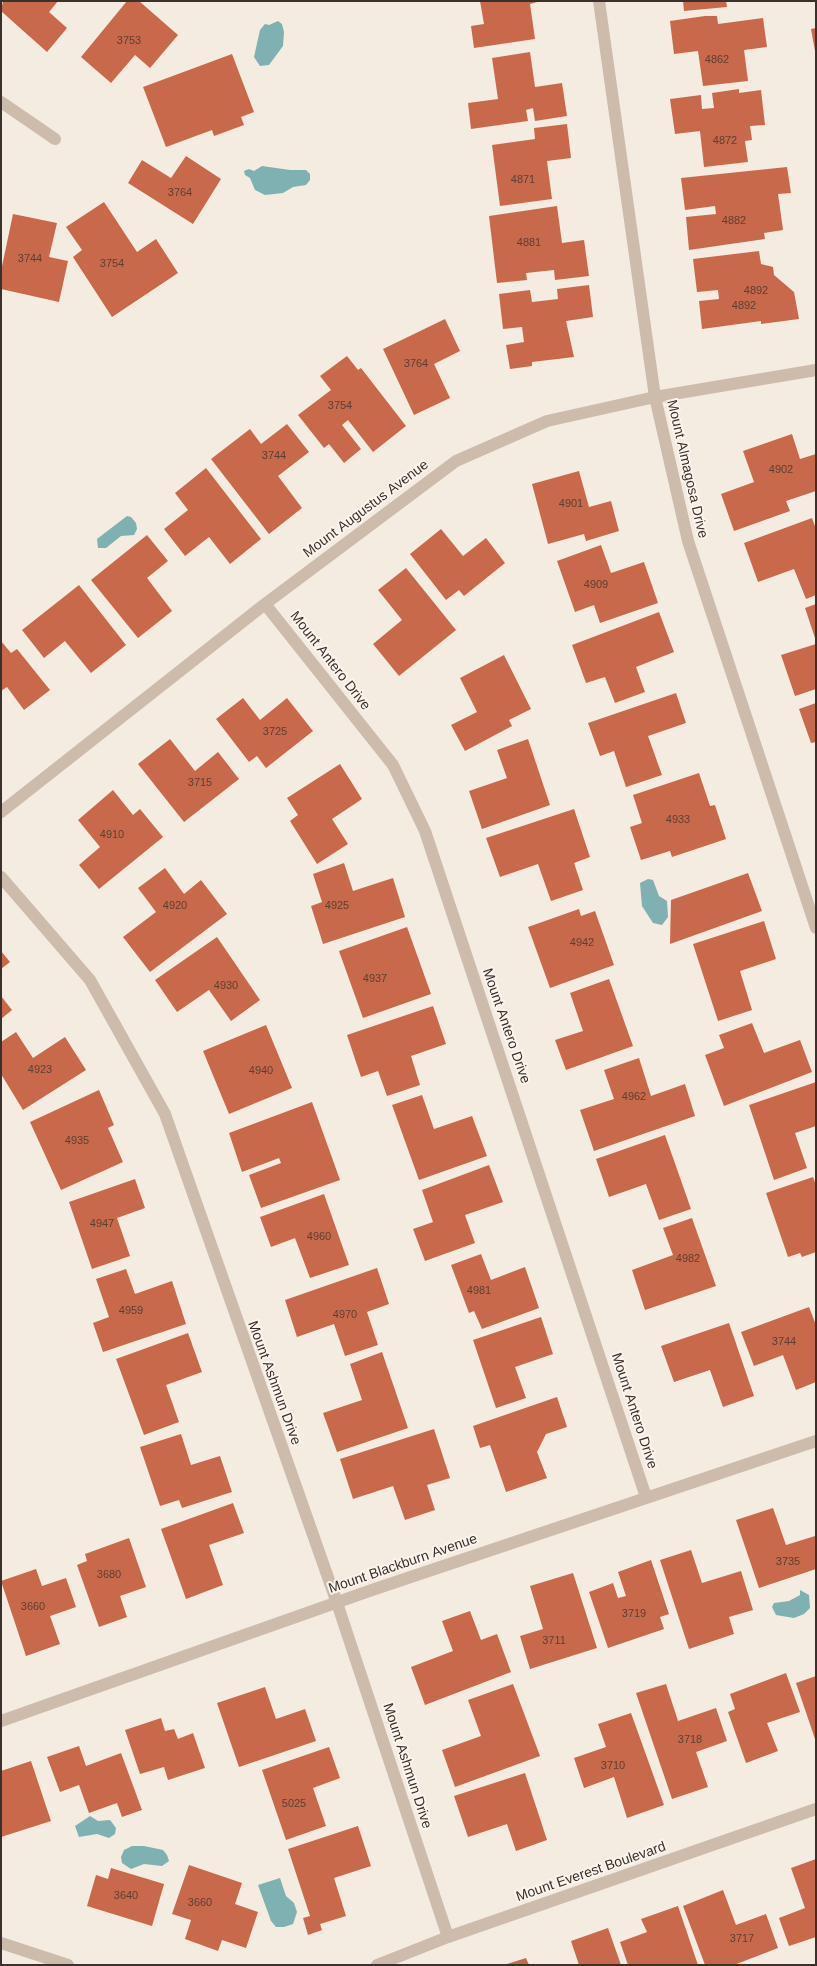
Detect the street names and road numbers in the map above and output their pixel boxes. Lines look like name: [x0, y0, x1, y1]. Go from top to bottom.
street label: Mount Almagosa Drive: [663, 398, 711, 540]
street label: Mount Augustus Avenue: [300, 456, 432, 562]
street label: Mount Antero Drive: [286, 608, 374, 714]
street label: Mount Antero Drive: [478, 966, 534, 1086]
street label: Mount Ashmun Drive: [244, 1319, 304, 1447]
street label: Mount Antero Drive: [607, 1351, 661, 1471]
street label: Mount Blackburn Avenue: [326, 1531, 480, 1597]
street label: Mount Ashmun Drive: [379, 1701, 435, 1831]
street label: Mount Everest Boulevard: [514, 1838, 668, 1906]

